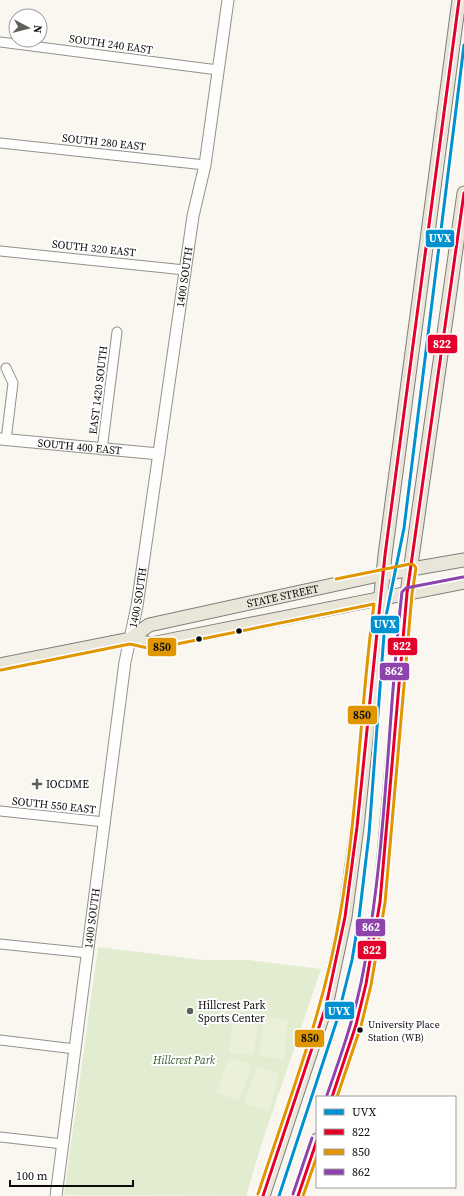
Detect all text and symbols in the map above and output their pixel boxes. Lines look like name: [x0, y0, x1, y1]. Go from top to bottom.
north arrow: [8, 8, 48, 48]
text: N: [29, 24, 45, 34]
street label: SOUTH 240 EAST: [68, 31, 154, 58]
street label: SOUTH 280 EAST: [61, 131, 147, 154]
line badge: UVX: [425, 229, 455, 248]
text: UVX: [429, 231, 452, 246]
street label: SOUTH 320 EAST: [51, 237, 137, 260]
street label: 1400 SOUTH: [173, 246, 197, 308]
line badge: 822: [427, 334, 458, 354]
text: 822: [433, 337, 451, 352]
street label: EAST 1420 SOUTH: [86, 344, 111, 435]
street label: SOUTH 400 EAST: [37, 436, 123, 458]
street label: 1400 SOUTH: [126, 566, 150, 629]
street label: STATE STREET: [245, 581, 320, 611]
line badge: UVX: [370, 615, 400, 634]
text: UVX: [374, 617, 397, 632]
unlabelled marker: [234, 626, 244, 636]
unlabelled marker: [194, 634, 204, 644]
line badge: 850: [147, 637, 177, 657]
line badge: 822: [387, 637, 418, 656]
text: 822: [393, 639, 411, 654]
text: 850: [153, 640, 171, 655]
line badge: 862: [379, 662, 410, 681]
text: 862: [385, 664, 403, 679]
line badge: 850: [347, 705, 378, 725]
text: 850: [353, 708, 371, 723]
place label: IOCDME: [46, 777, 89, 792]
marker: IOCDME: [31, 778, 43, 790]
street label: SOUTH 550 EAST: [11, 794, 97, 817]
street label: 1400 SOUTH: [81, 887, 104, 950]
line badge: 862: [355, 918, 386, 937]
text: 862: [362, 920, 380, 935]
line badge: 822: [357, 940, 387, 960]
text: 822: [363, 943, 381, 958]
place label: Hillcrest Park Sports Center: [198, 998, 266, 1026]
line badge: UVX: [324, 1001, 355, 1020]
text: UVX: [328, 1004, 351, 1019]
marker: Hillcrest Park Sports Center: [185, 1006, 195, 1016]
place label: University Place Station (WB): [368, 1018, 440, 1044]
marker: University Place Station (WB): [355, 1025, 365, 1035]
line badge: 850: [294, 1029, 325, 1048]
text: 850: [301, 1031, 319, 1046]
park label: Hillcrest Park: [152, 1053, 216, 1068]
legend: [316, 1096, 456, 1188]
text: UVX: [352, 1104, 377, 1120]
text: 822: [352, 1124, 370, 1140]
text: 850: [352, 1144, 370, 1160]
scale bar: [10, 1162, 133, 1188]
text: 862: [352, 1164, 370, 1180]
text: 100 m: [16, 1168, 48, 1184]

